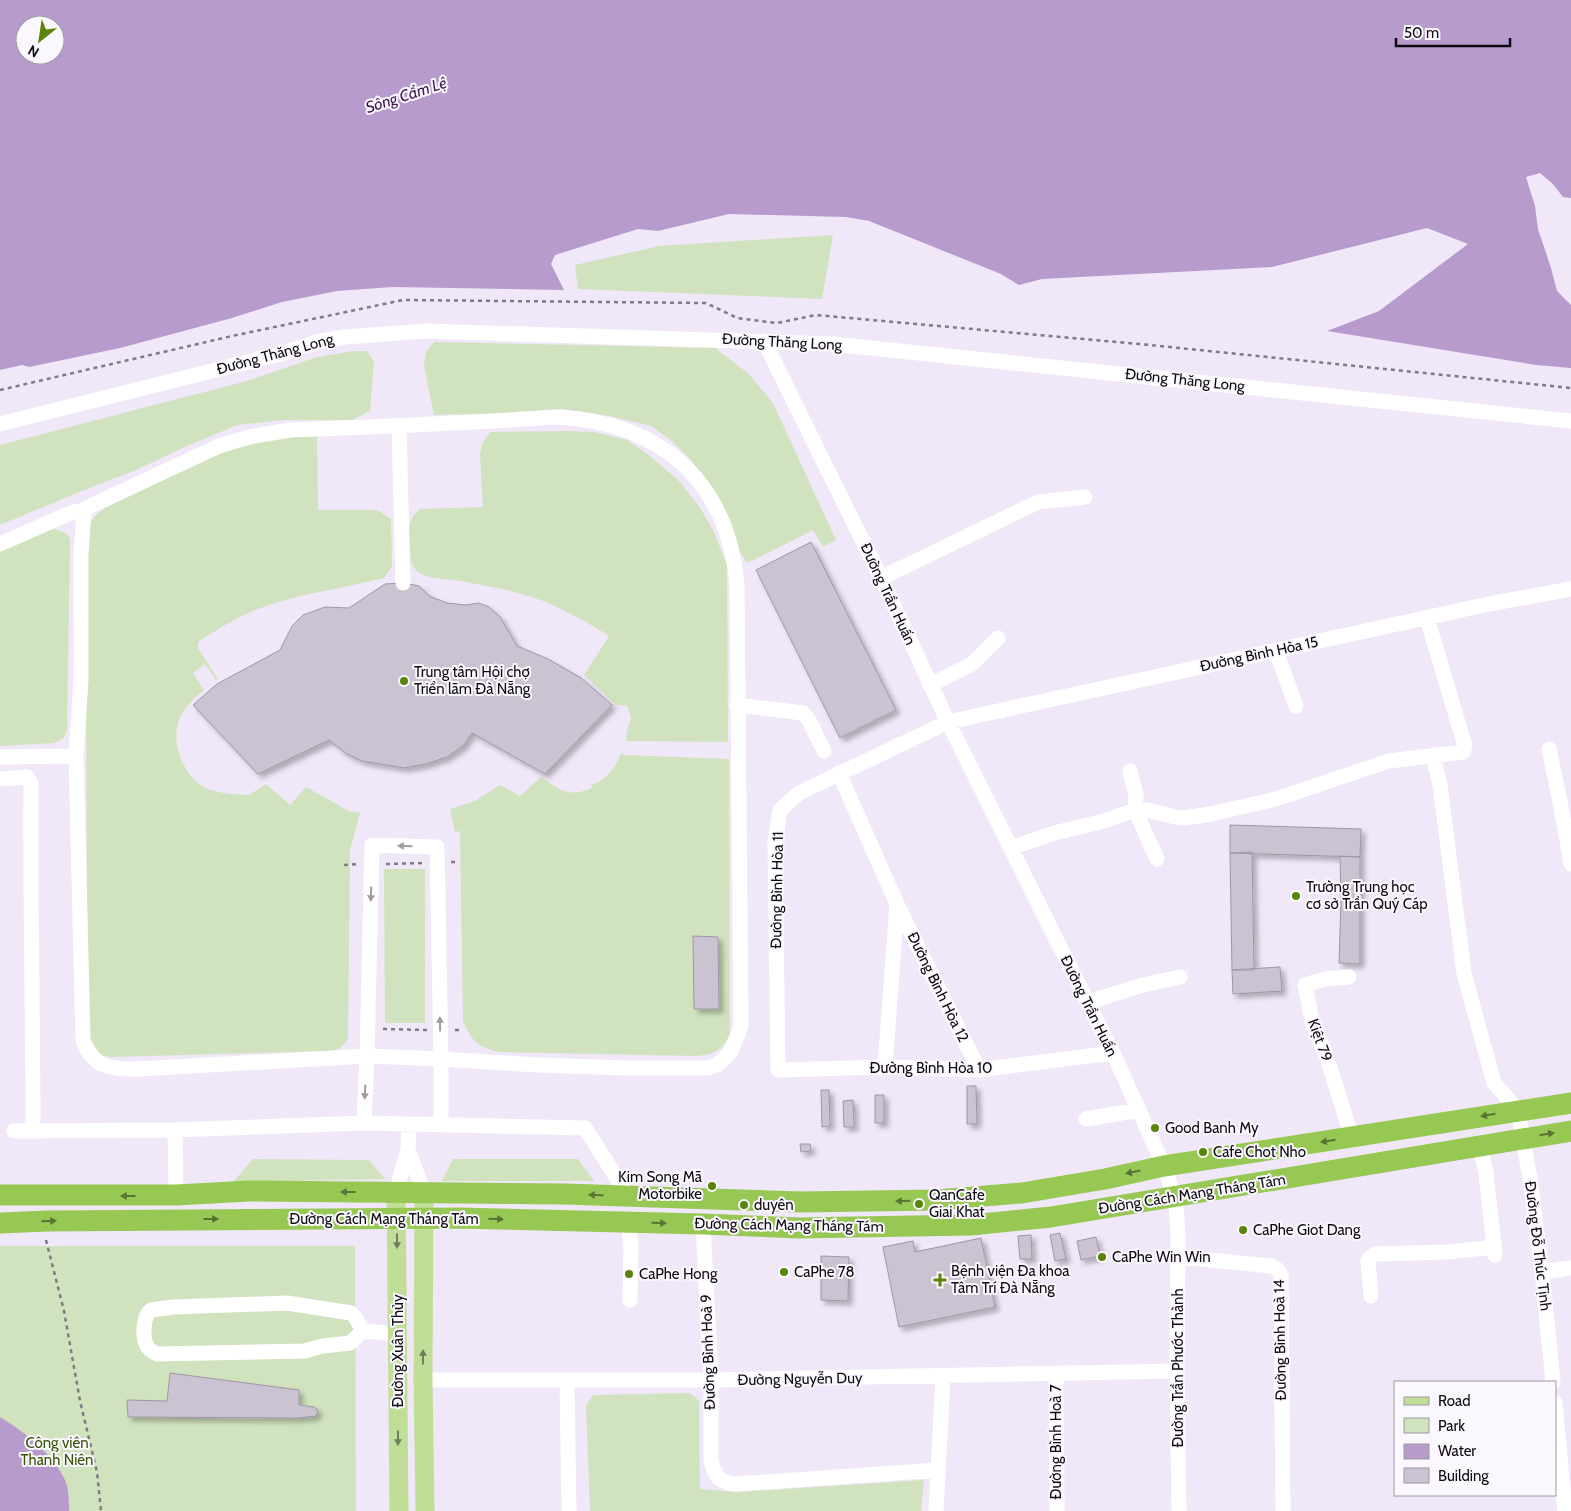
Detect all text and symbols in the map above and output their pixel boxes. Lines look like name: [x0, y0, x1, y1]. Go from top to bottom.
north arrow: [15, 15, 65, 65]
scale bar: [1396, 15, 1510, 47]
text: 50 m: [1404, 24, 1439, 42]
text: N: [25, 41, 42, 62]
water label: Sông Cẩm Lệ: [363, 73, 450, 117]
street label: Đường Thăng Long: [215, 330, 336, 378]
street label: Đường Thăng Long: [722, 330, 843, 354]
street label: Đường Thăng Long: [1124, 365, 1246, 395]
street label: Đường Trần Huấn: [857, 540, 919, 648]
street label: Đường Bình Hòa 15: [1198, 633, 1320, 675]
place label: Trung tâm Hội chợ Triển lãm Đà Nẵng: [414, 663, 531, 698]
marker: Trung tâm Hội chợ Triển lãm Đà Nẵng: [398, 675, 410, 687]
street label: Đường Bình Hòa 11: [767, 831, 787, 949]
one-way arrow: [396, 842, 412, 850]
place label: Trường Trung học cơ sở Trần Quý Cáp: [1306, 878, 1428, 913]
one-way arrow: [367, 886, 375, 902]
marker: Trường Trung học cơ sở Trần Quý Cáp: [1290, 890, 1302, 902]
street label: Đường Bình Hòa 12: [904, 929, 972, 1045]
street label: Đường Trần Huấn: [1057, 952, 1121, 1060]
one-way arrow: [435, 1015, 443, 1031]
street label: Kiệt 79: [1304, 1016, 1336, 1064]
street label: Đường Bình Hòa 10: [870, 1059, 992, 1077]
one-way arrow: [361, 1084, 369, 1100]
one-way arrow: [1480, 1112, 1496, 1120]
place label: Good Banh My: [1165, 1119, 1259, 1137]
marker: Good Banh My: [1149, 1122, 1161, 1134]
one-way arrow: [1539, 1130, 1555, 1138]
one-way arrow: [1319, 1137, 1335, 1145]
place label: Cafe Chot Nho: [1213, 1143, 1306, 1161]
marker: Cafe Chot Nho: [1197, 1146, 1209, 1158]
place label: Kim Song Mã Motorbike: [618, 1168, 703, 1203]
one-way arrow: [1124, 1169, 1140, 1177]
street label: Đường Cách Mạng Tháng Tám: [1097, 1170, 1287, 1218]
marker: Kim Song Mã Motorbike: [706, 1180, 718, 1192]
street label: Đường Đỗ Thúc Tịnh: [1521, 1180, 1555, 1312]
place label: QanCafe Giai Khat: [929, 1186, 985, 1221]
one-way arrow: [339, 1188, 355, 1196]
one-way arrow: [588, 1191, 604, 1199]
one-way arrow: [119, 1192, 135, 1200]
place label: duyên: [754, 1196, 794, 1214]
one-way arrow: [894, 1197, 910, 1205]
marker: QanCafe Giai Khat: [913, 1198, 925, 1210]
marker: duyên: [738, 1199, 750, 1211]
street label: Đường Cách Mạng Tháng Tám: [289, 1210, 479, 1228]
street label: Đường Cách Mạng Tháng Tám: [694, 1214, 884, 1236]
one-way arrow: [203, 1215, 219, 1223]
one-way arrow: [488, 1216, 504, 1224]
one-way arrow: [41, 1217, 57, 1225]
one-way arrow: [651, 1219, 667, 1227]
place label: CaPhe Giot Dang: [1253, 1221, 1361, 1239]
marker: CaPhe Giot Dang: [1237, 1224, 1249, 1236]
one-way arrow: [393, 1233, 401, 1249]
place label: CaPhe Win Win: [1112, 1248, 1211, 1266]
marker: CaPhe Win Win: [1096, 1251, 1108, 1263]
place label: Bệnh viện Đa khoa Tâm Trí Đà Nẵng: [951, 1262, 1070, 1297]
place label: CaPhe 78: [794, 1263, 855, 1281]
place label: CaPhe Hong: [639, 1265, 718, 1283]
marker: CaPhe 78: [778, 1266, 790, 1278]
marker: CaPhe Hong: [623, 1268, 635, 1280]
marker: Bệnh viện Đa khoa Tâm Trí Đà Nẵng: [933, 1273, 947, 1287]
street label: Đường Bình Hoà 14: [1270, 1279, 1290, 1401]
street label: Đường Trần Phước Thành: [1169, 1288, 1187, 1448]
street label: Đường Xuân Thủy: [389, 1294, 407, 1408]
street label: Đường Bình Hoà 9: [697, 1294, 719, 1410]
one-way arrow: [419, 1349, 427, 1365]
street label: Đường Nguyễn Duy: [737, 1369, 863, 1389]
legend: [1394, 1381, 1556, 1496]
street label: Đường Bình Hoà 7: [1047, 1384, 1065, 1499]
text: Road: [1438, 1392, 1471, 1410]
text: Park: [1438, 1417, 1465, 1435]
one-way arrow: [394, 1430, 402, 1446]
park label: Công viên Thanh Niên: [21, 1434, 93, 1469]
text: Water: [1438, 1442, 1476, 1460]
text: Building: [1438, 1467, 1489, 1485]

